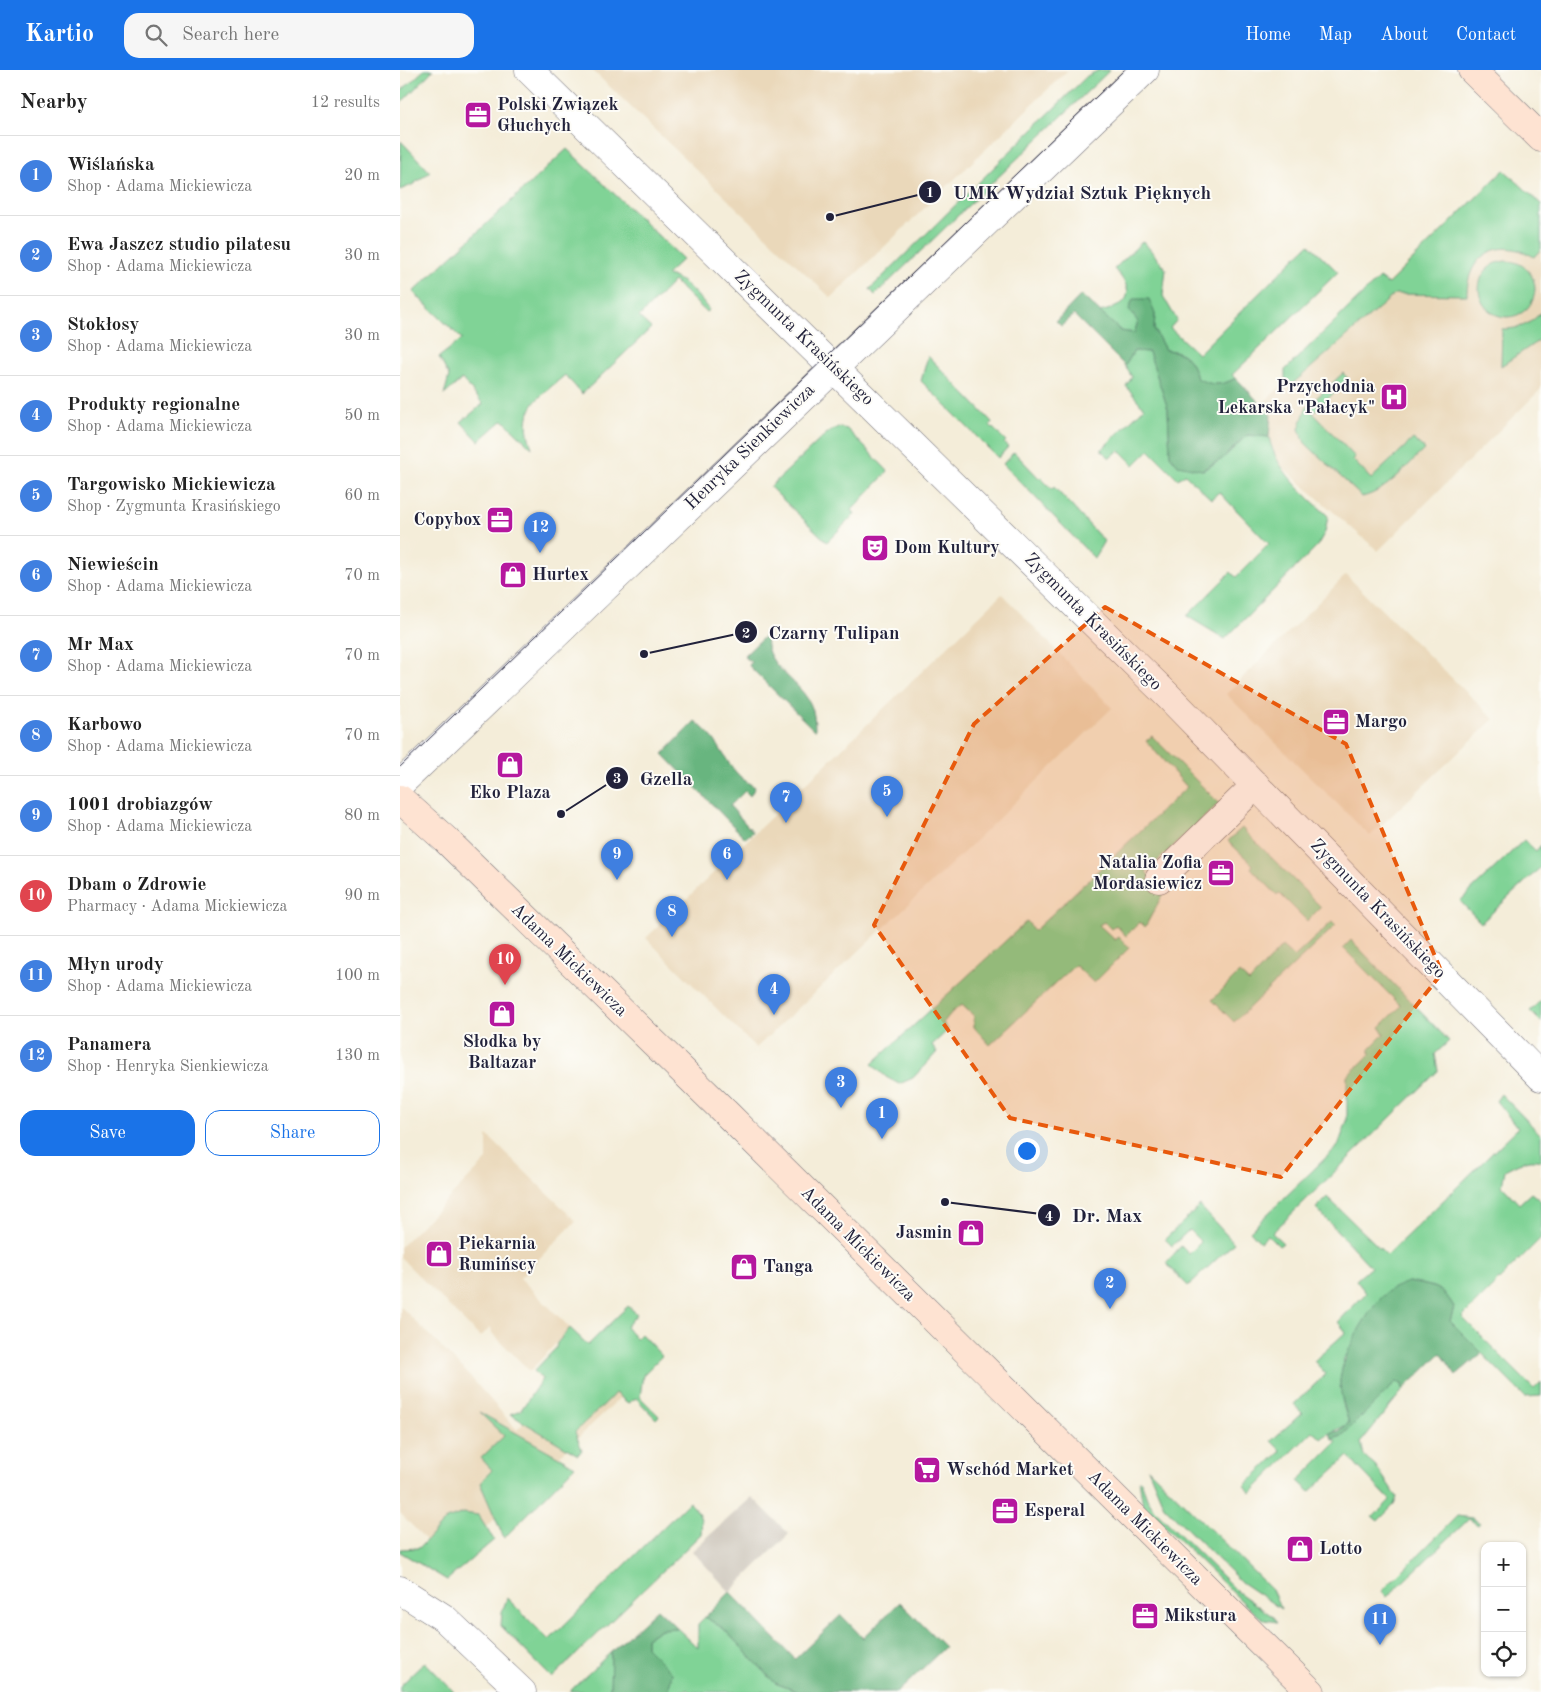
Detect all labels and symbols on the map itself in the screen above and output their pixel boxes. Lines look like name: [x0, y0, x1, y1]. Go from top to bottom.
place label: Polski Związek Głuchych: [497, 96, 619, 135]
office icon: Polski Związek Głuchych: [463, 100, 493, 130]
callout: UMK Wydział Sztuk Pięknych: [918, 175, 1221, 209]
text: UMK Wydział Sztuk Pięknych: [953, 185, 1212, 204]
text: 1: [926, 186, 934, 201]
street label: Zygmunta Krasińskiego: [731, 267, 877, 409]
place label: Przychodnia Lekarska "Pałacyk": [1218, 378, 1375, 417]
street label: Henryka Sienkiewicza: [682, 381, 818, 513]
hospital icon: Przychodnia Lekarska "Pałacyk": [1379, 382, 1409, 412]
office icon: Copybox: [485, 505, 515, 535]
place label: Copybox: [413, 511, 481, 529]
pin: 12: [524, 512, 556, 553]
theatre icon: Dom Kultury: [860, 533, 890, 563]
place label: Dom Kultury: [894, 539, 1000, 557]
street label: Zygmunta Krasińskiego: [1021, 550, 1165, 694]
shop icon: Hurtex: [498, 560, 528, 590]
place label: Hurtex: [532, 566, 589, 584]
callout: Czarny Tulipan: [734, 615, 910, 649]
text: Czarny Tulipan: [768, 625, 900, 644]
text: 2: [742, 627, 750, 642]
office icon: Margo: [1321, 707, 1351, 737]
place label: Margo: [1355, 713, 1407, 731]
shop icon: Eko Plaza: [495, 750, 525, 780]
callout: Gzella: [605, 761, 703, 795]
text: Gzella: [640, 771, 693, 790]
text: 3: [613, 772, 621, 787]
pin: 5: [871, 776, 903, 817]
pin: 7: [770, 782, 802, 823]
place label: Eko Plaza: [469, 784, 551, 802]
street label: Zygmunta Krasińskiego: [1307, 836, 1449, 982]
pin: 9: [601, 839, 633, 880]
pin: 6: [711, 839, 743, 880]
place label: Natalia Zofia Mordasiewicz: [1093, 854, 1202, 893]
office icon: Natalia Zofia Mordasiewicz: [1206, 858, 1236, 888]
pin: 8: [656, 896, 688, 937]
street label: Adama Mickiewicza: [507, 900, 631, 1020]
pin: 10: [489, 944, 521, 985]
pin: 4: [758, 974, 790, 1015]
shop icon: Słodka by Baltazar: [487, 999, 517, 1029]
place label: Słodka by Baltazar: [463, 1033, 541, 1072]
pin: 3: [825, 1067, 857, 1108]
pin: 1: [866, 1098, 898, 1139]
your location: [1014, 1138, 1040, 1164]
street label: Adama Mickiewicza: [797, 1183, 919, 1305]
callout: Dr. Max: [1036, 1198, 1152, 1232]
text: Dr. Max: [1072, 1208, 1142, 1227]
text: 4: [1045, 1210, 1053, 1225]
shop icon: Jasmin: [956, 1218, 986, 1248]
place label: Jasmin: [896, 1224, 952, 1242]
place label: Piekarnia Rumińscy: [458, 1235, 536, 1274]
shop icon: Piekarnia Rumińscy: [424, 1239, 454, 1269]
shop icon: Tanga: [729, 1252, 759, 1282]
place label: Tanga: [763, 1258, 813, 1276]
pin: 2: [1094, 1268, 1126, 1309]
supermarket icon: Wschód Market: [912, 1455, 942, 1485]
place label: Wschód Market: [946, 1461, 1074, 1479]
street label: Adama Mickiewicza: [1084, 1467, 1206, 1589]
office icon: Esperal: [990, 1496, 1020, 1526]
place label: Esperal: [1024, 1502, 1085, 1520]
shop icon: Lotto: [1285, 1534, 1315, 1564]
place label: Lotto: [1319, 1540, 1362, 1558]
office icon: Mikstura: [1130, 1601, 1160, 1631]
pin: 11: [1364, 1604, 1396, 1645]
place label: Mikstura: [1164, 1607, 1237, 1625]

